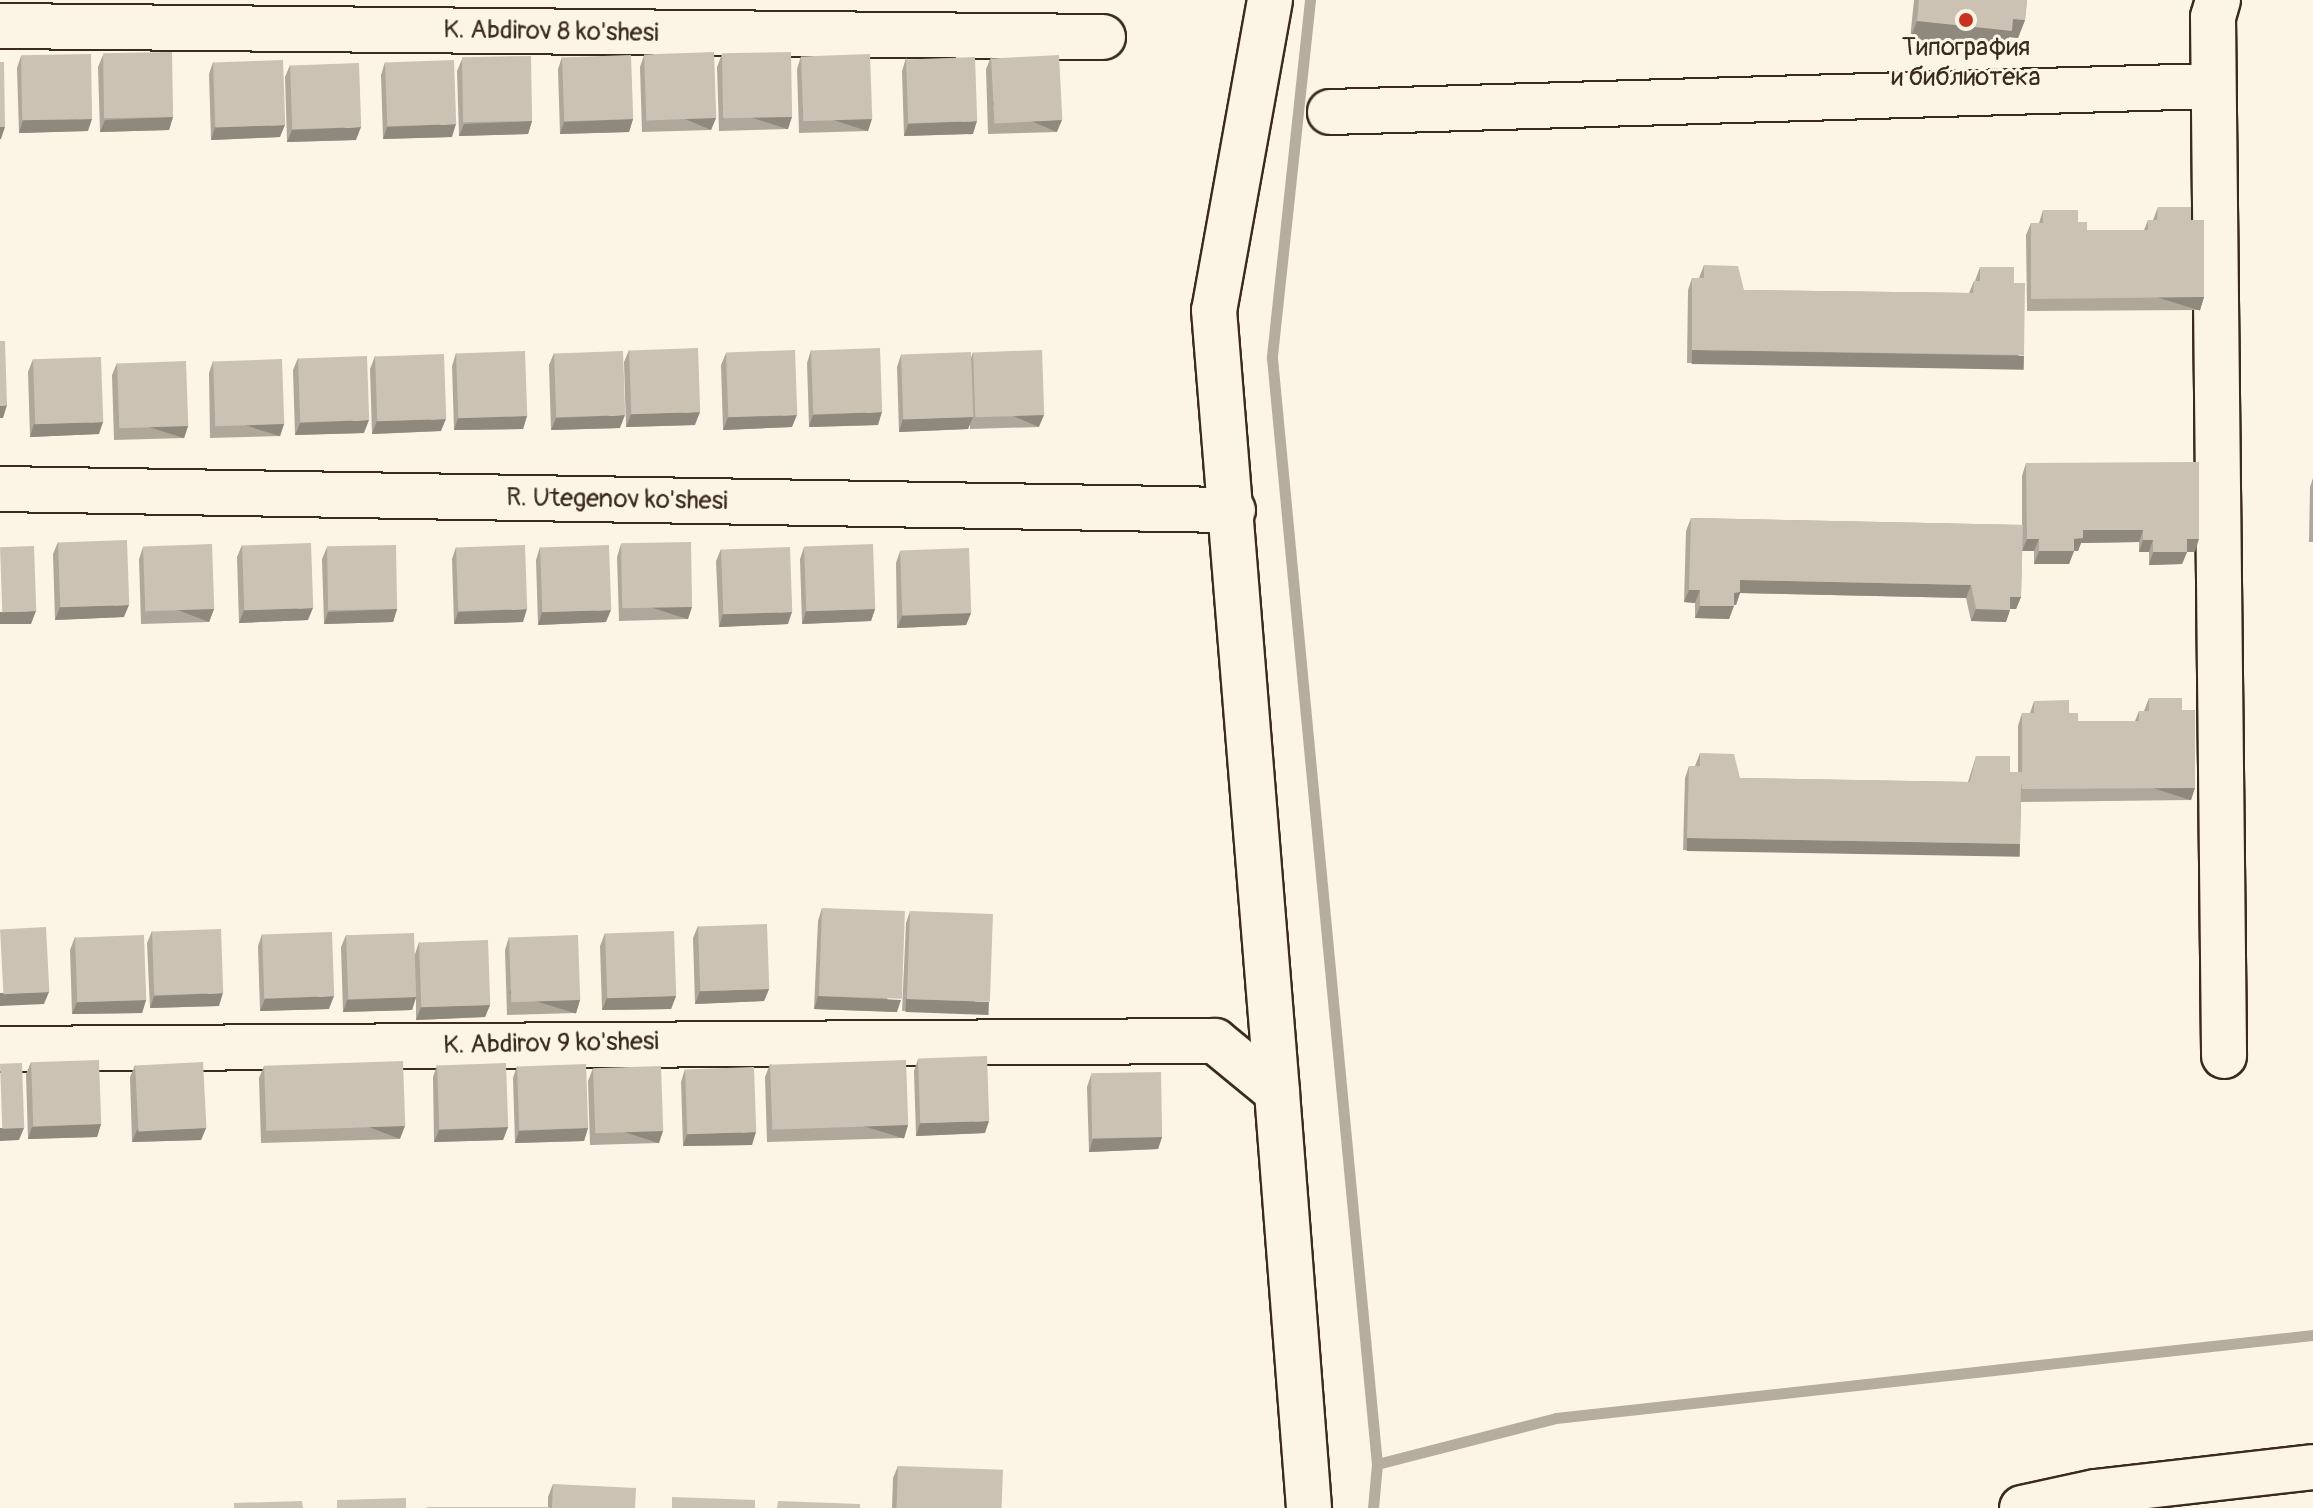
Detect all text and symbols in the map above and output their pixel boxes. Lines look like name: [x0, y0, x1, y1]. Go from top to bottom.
marker: Типография и библиотека: [1957, 11, 1975, 29]
street label: K. Abdirov 8 ko'shesi: [443, 15, 659, 49]
place label: Типография и библиотека: [1891, 32, 2041, 94]
street label: R. Utegenov ko'shesi: [506, 482, 728, 518]
street label: K. Abdirov 9 ko'shesi: [443, 1027, 659, 1061]

